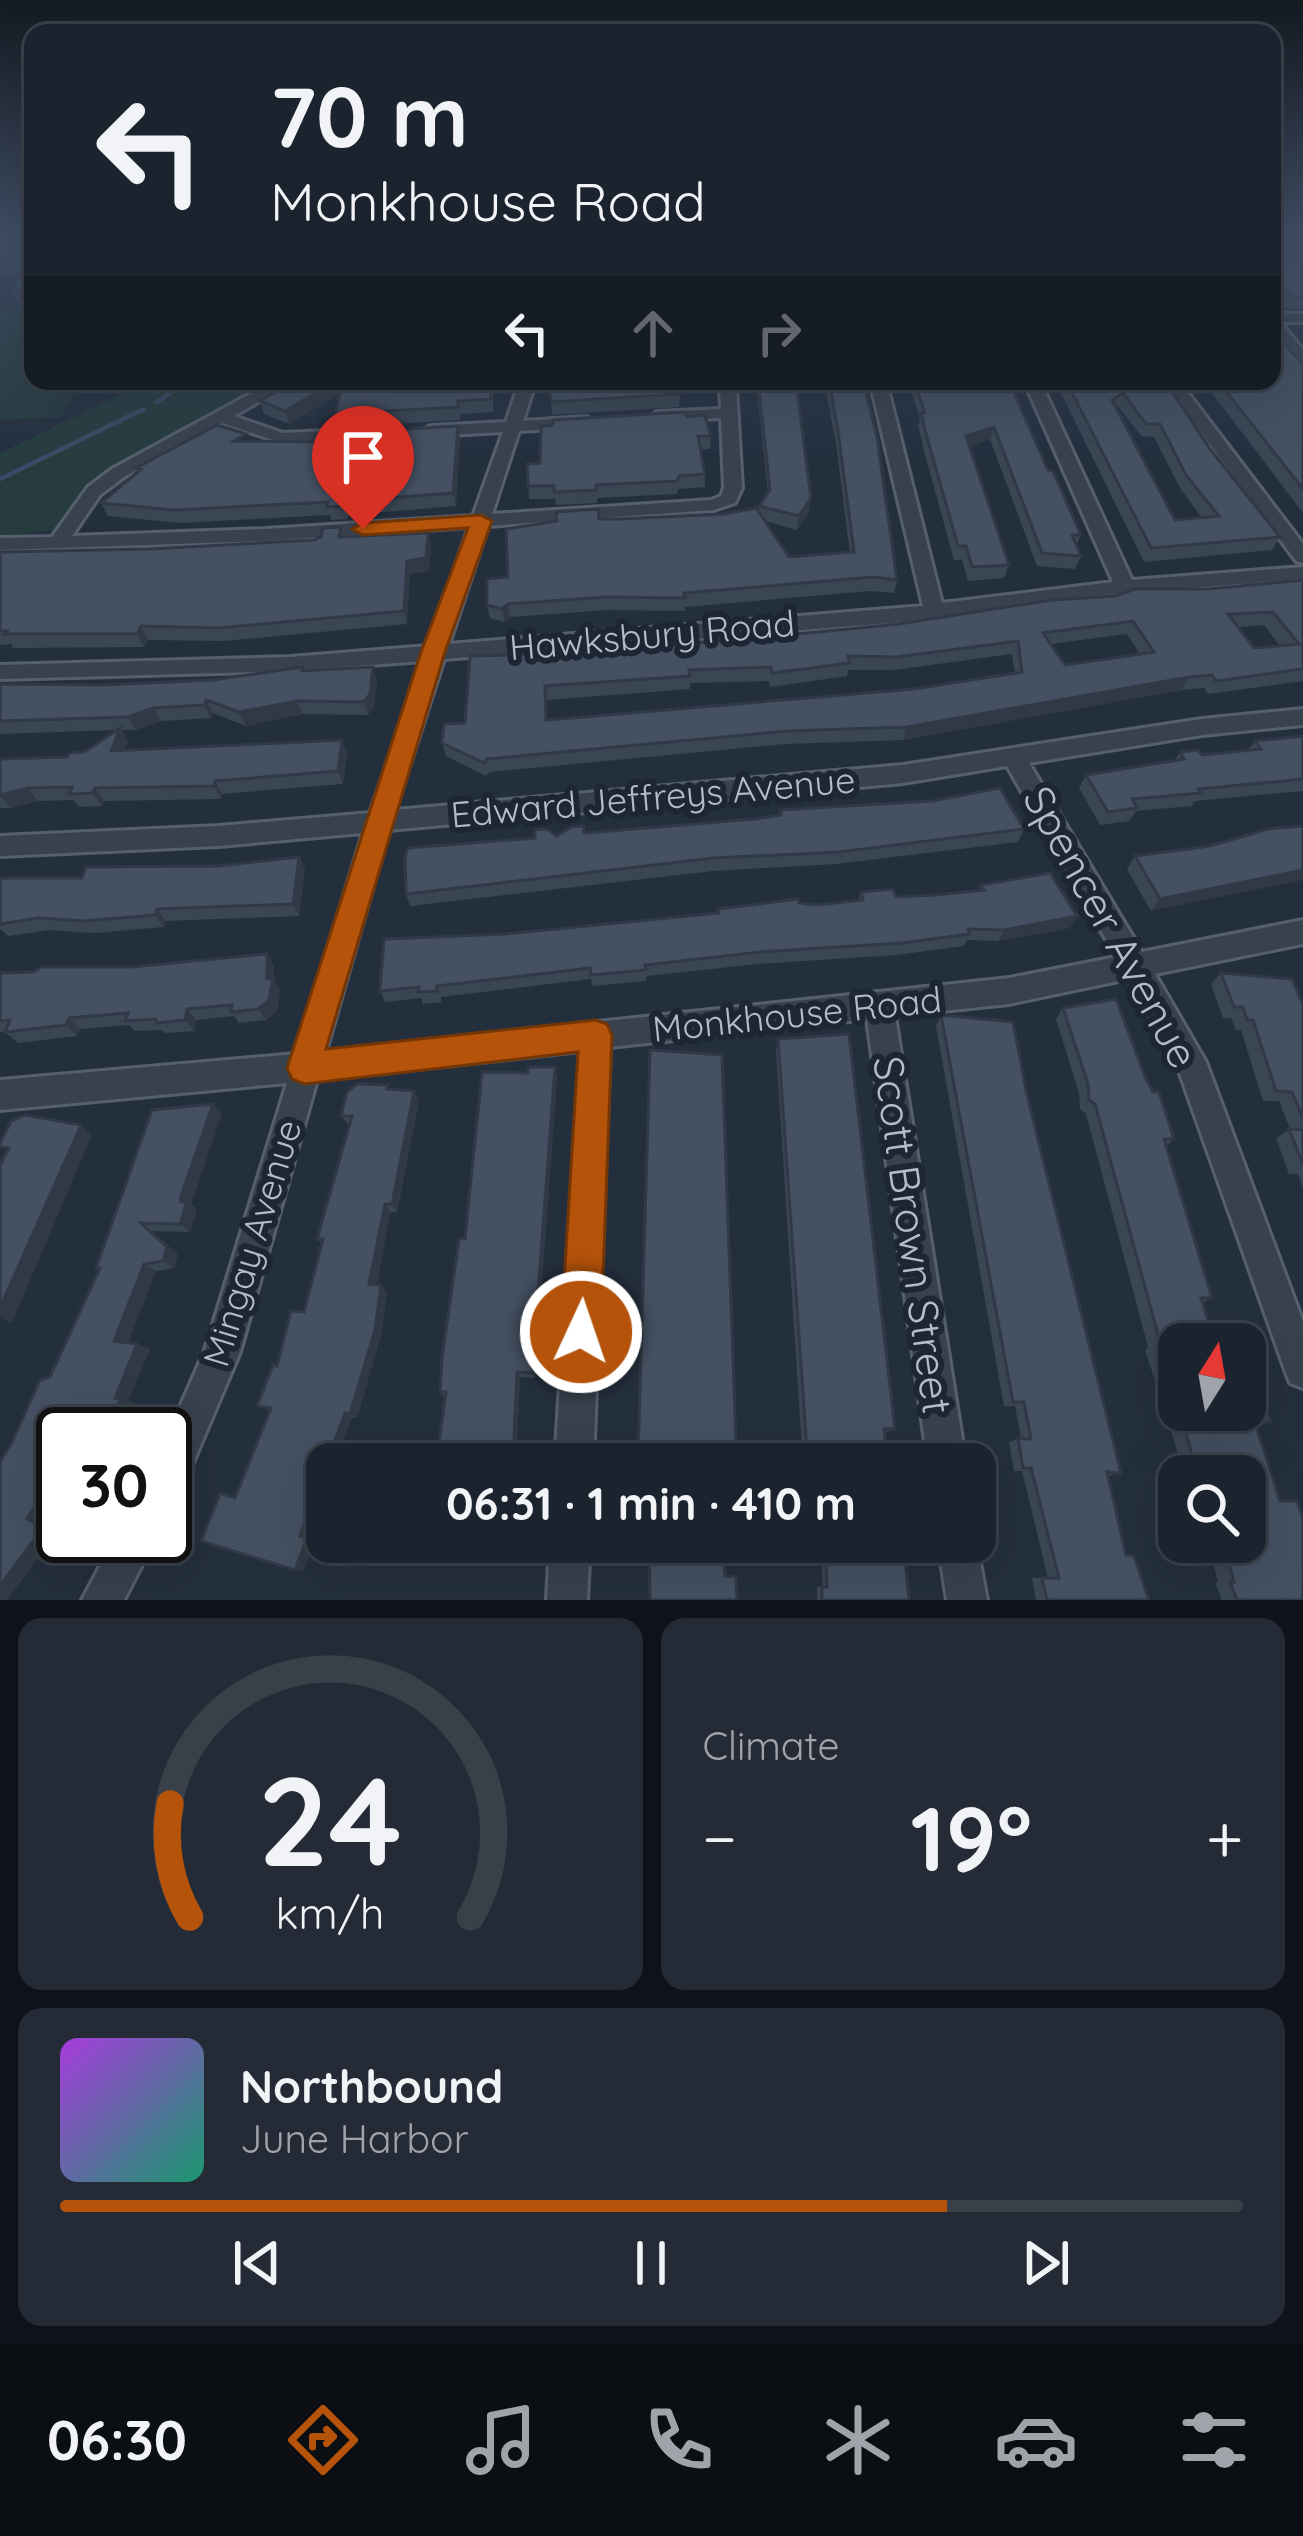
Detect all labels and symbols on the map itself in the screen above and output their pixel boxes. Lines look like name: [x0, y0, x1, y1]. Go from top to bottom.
pin: [312, 406, 414, 529]
street label: Hawksbury Road: [507, 600, 797, 669]
street label: Edward Jeffreys Avenue: [449, 756, 857, 837]
street label: Spencer Avenue: [1012, 777, 1211, 1077]
street label: Monkhouse Road: [650, 976, 944, 1051]
street label: Scott Brown Street: [862, 1053, 965, 1417]
street label: Mingay Avenue: [193, 1114, 310, 1372]
position arrow: [518, 1269, 644, 1395]
north arrow: [1158, 1323, 1266, 1431]
speed limit sign: 30: [36, 1407, 192, 1563]

